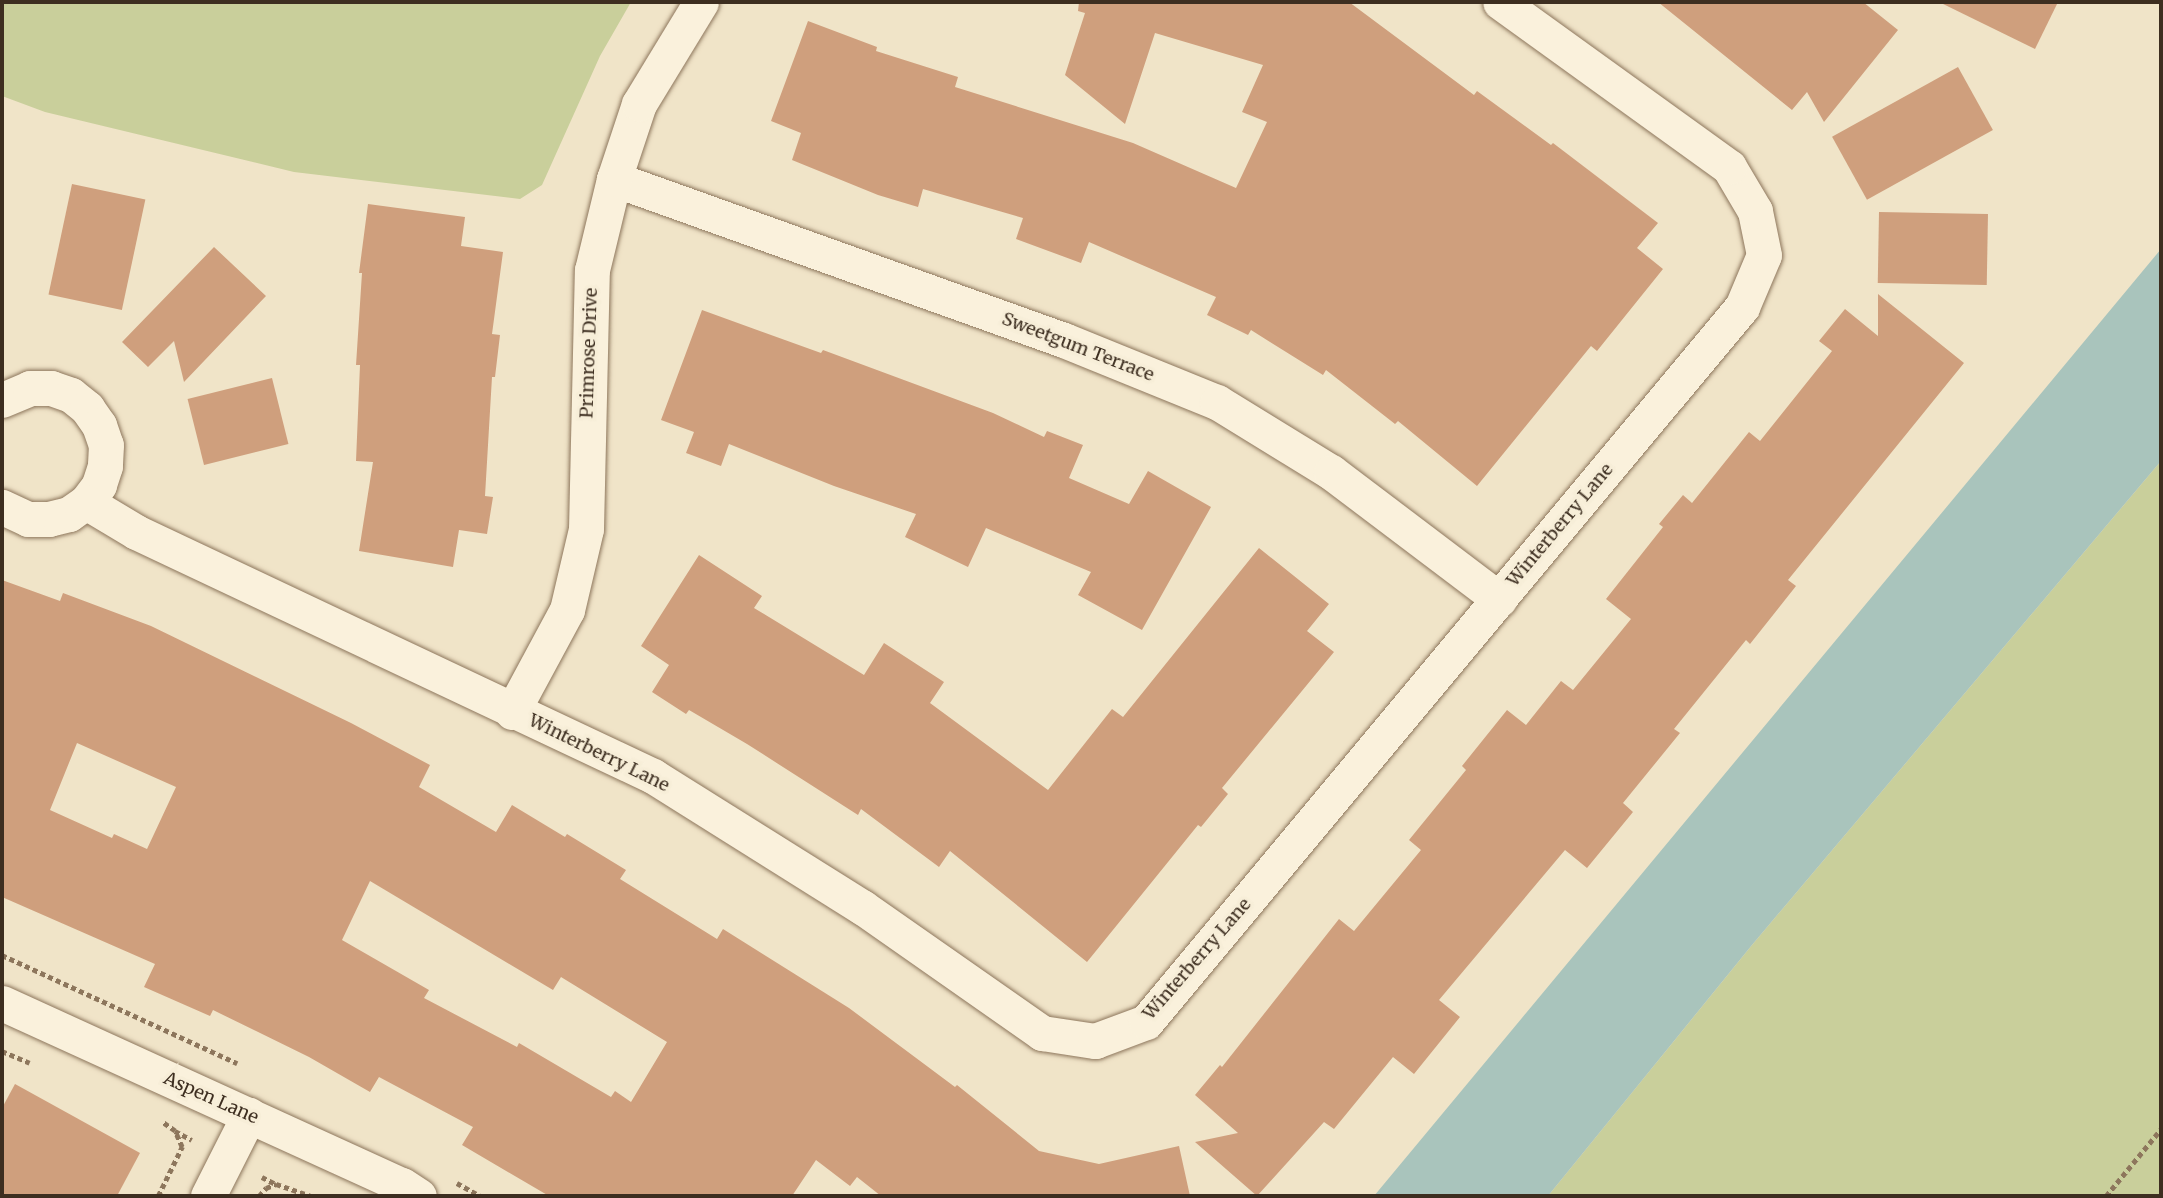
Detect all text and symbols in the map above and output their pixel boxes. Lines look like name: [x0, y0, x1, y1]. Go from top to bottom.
street label: Primrose Drive: [576, 287, 602, 419]
street label: Sweetgum Terrace: [999, 308, 1157, 386]
street label: Winterberry Lane: [1502, 459, 1618, 591]
street label: Winterberry Lane: [525, 710, 673, 796]
street label: Winterberry Lane: [1138, 894, 1256, 1024]
street label: Aspen Lane: [160, 1068, 262, 1128]

